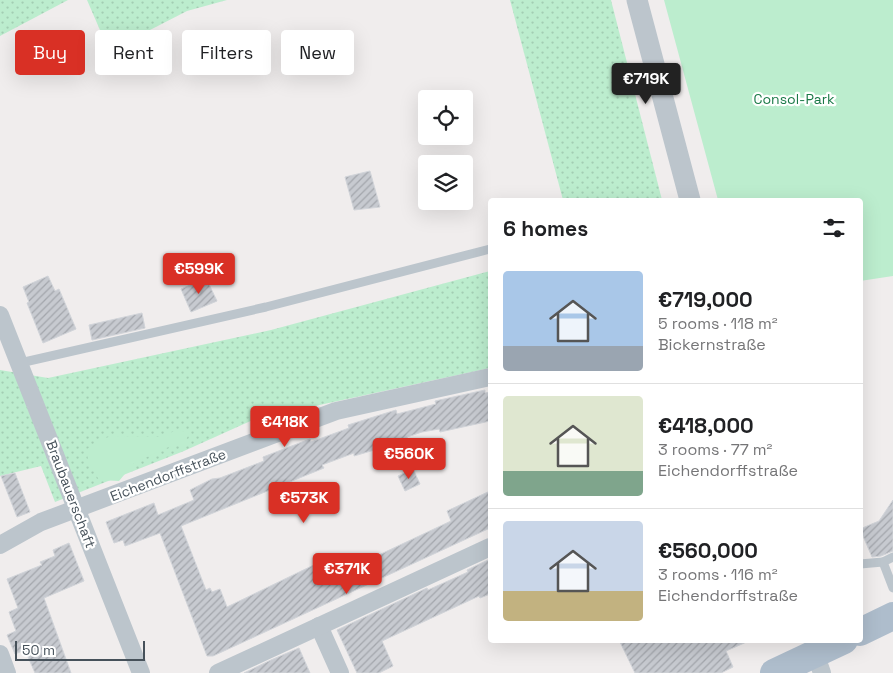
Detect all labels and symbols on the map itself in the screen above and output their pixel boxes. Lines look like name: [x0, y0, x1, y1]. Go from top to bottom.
pin: €719K: [611, 62, 681, 105]
park label: Consol-Park: [753, 90, 835, 108]
pin: €599K: [164, 252, 234, 295]
pin: €418K: [250, 406, 320, 448]
street label: Braubauerschaft: [42, 438, 100, 550]
pin: €560K: [374, 438, 444, 480]
street label: Eichendorffstraße: [108, 445, 228, 505]
pin: €573K: [269, 482, 339, 524]
pin: €371K: [312, 552, 382, 595]
scale bar: [15, 638, 145, 661]

